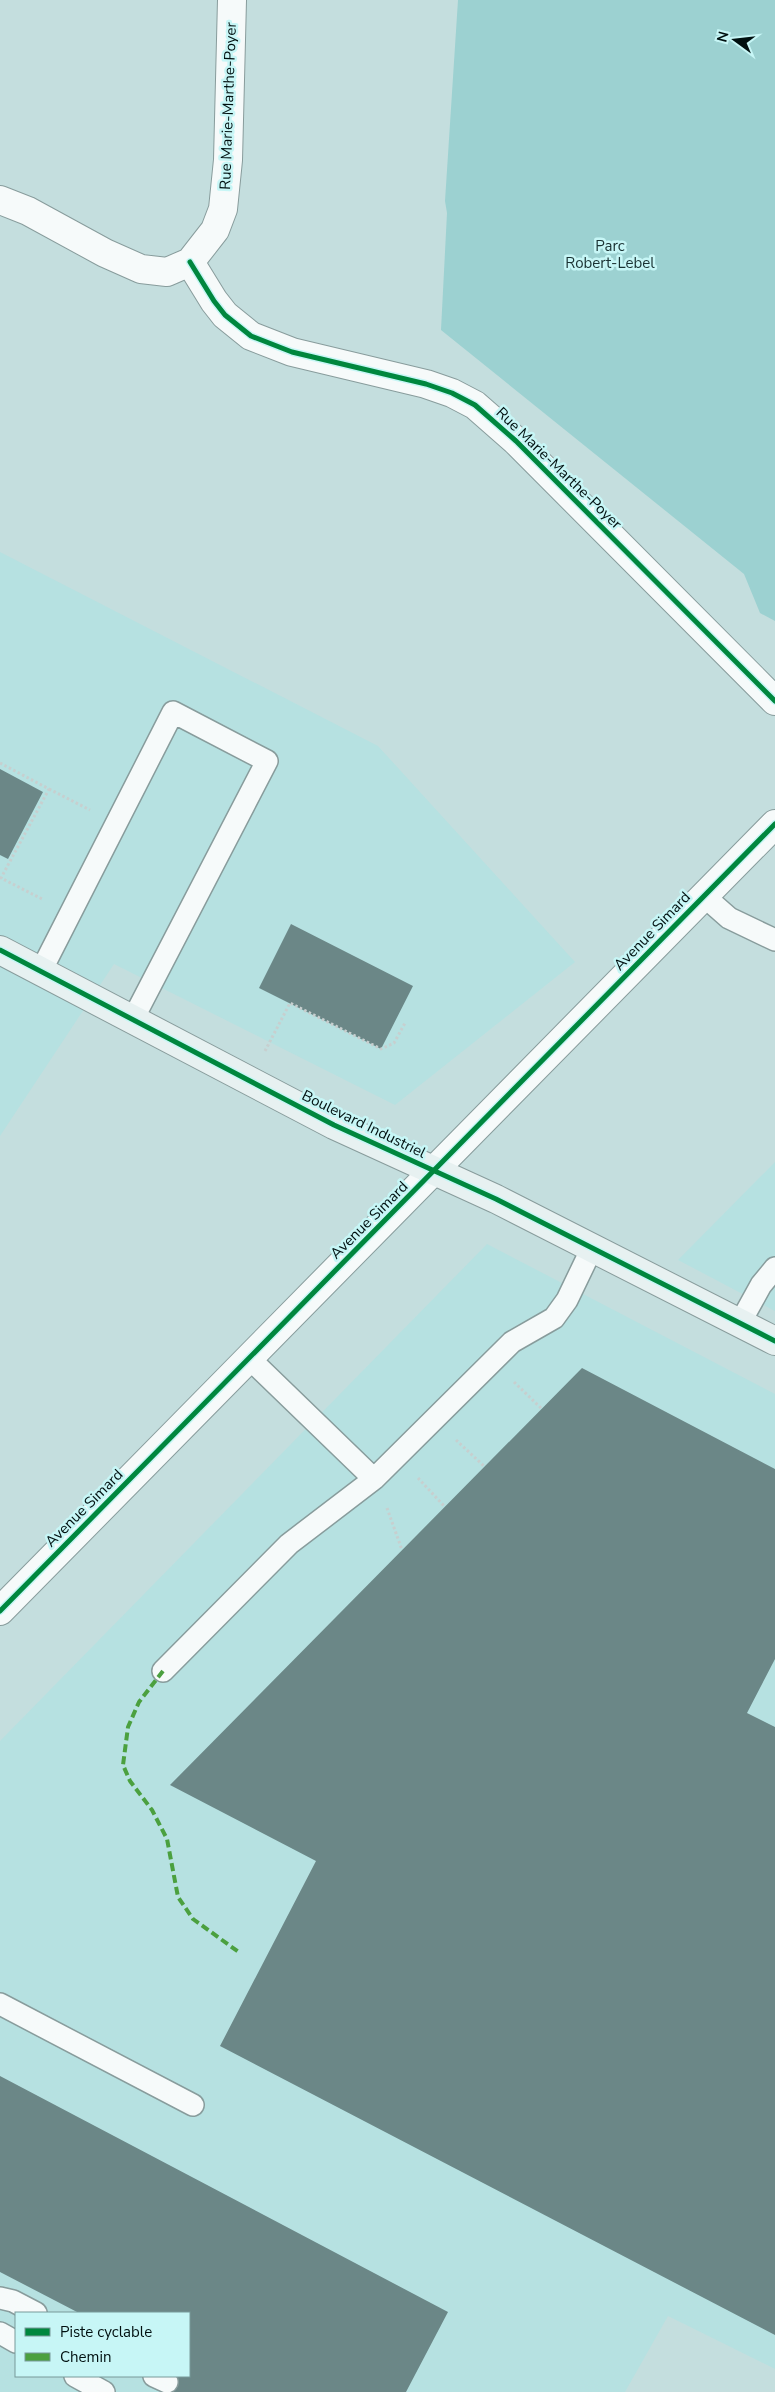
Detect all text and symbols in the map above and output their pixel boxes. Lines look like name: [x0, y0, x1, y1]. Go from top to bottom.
north arrow: [710, 15, 760, 65]
street label: Rue Marie-Marthe-Poyer: [215, 21, 241, 190]
text: N: [712, 29, 733, 44]
park label: Parc Robert-Lebel: [565, 236, 655, 273]
street label: Rue Marie-Marthe-Poyer: [492, 403, 627, 534]
street label: Avenue Simard: [609, 887, 695, 975]
street label: Boulevard Industriel: [299, 1085, 430, 1163]
street label: Avenue Simard: [326, 1177, 412, 1263]
street label: Avenue Simard: [41, 1465, 127, 1551]
legend: [15, 2312, 190, 2377]
text: Piste cyclable: [60, 2322, 152, 2342]
text: Chemin: [60, 2347, 111, 2367]

